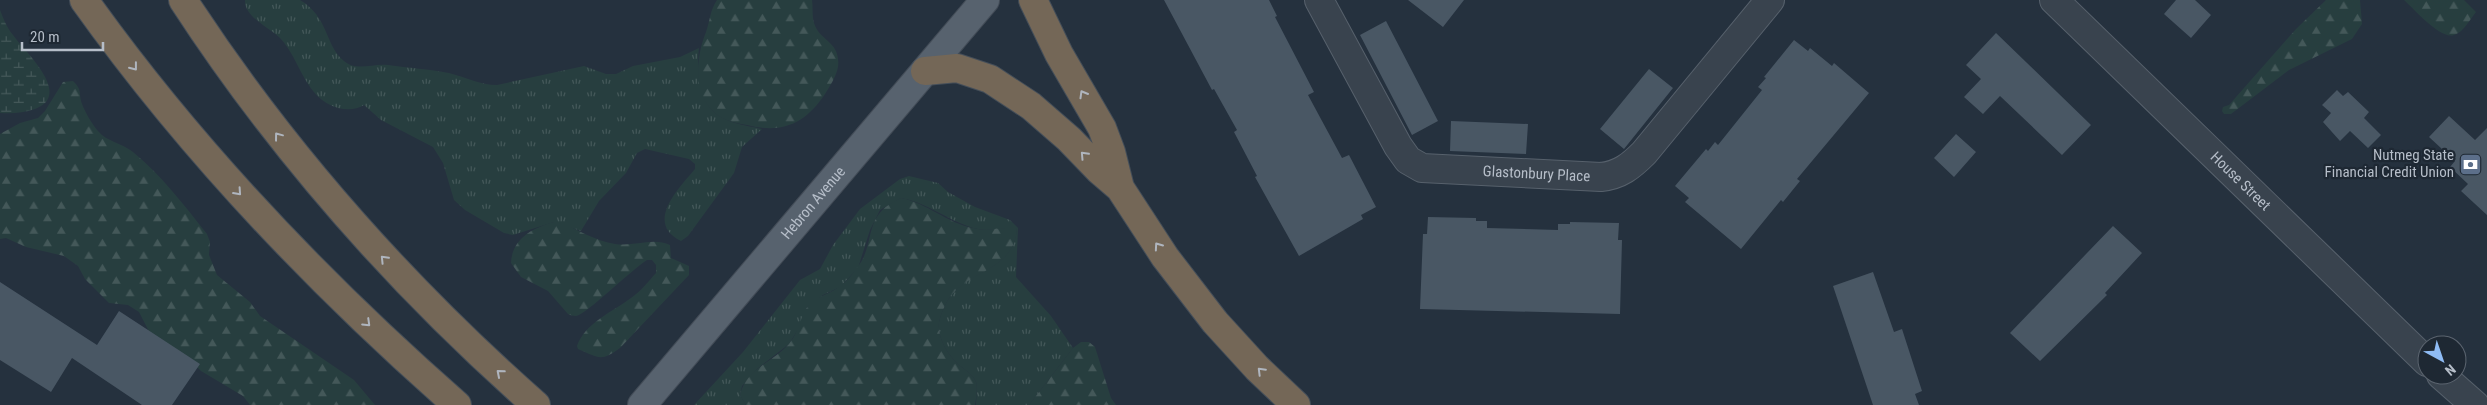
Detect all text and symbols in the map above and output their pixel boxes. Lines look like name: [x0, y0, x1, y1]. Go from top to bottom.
scale bar: [22, 20, 104, 52]
text: 20 m: [30, 28, 60, 46]
one-way arrow: [128, 61, 137, 71]
one-way arrow: [1079, 91, 1089, 100]
one-way arrow: [276, 133, 284, 142]
place label: Nutmeg State Financial Credit Union: [2325, 146, 2454, 181]
street label: House Street: [2207, 148, 2274, 214]
one-way arrow: [1081, 152, 1090, 161]
bank icon: Nutmeg State Financial Credit Union: [2458, 152, 2482, 176]
street label: Glastonbury Place: [1482, 162, 1591, 185]
street label: Hebron Avenue: [777, 163, 849, 243]
one-way arrow: [232, 186, 241, 195]
one-way arrow: [1155, 242, 1164, 252]
one-way arrow: [381, 256, 390, 265]
one-way arrow: [361, 318, 370, 327]
north arrow: [2417, 335, 2467, 385]
text: N: [2442, 361, 2459, 379]
one-way arrow: [1258, 368, 1267, 377]
one-way arrow: [496, 370, 505, 379]

